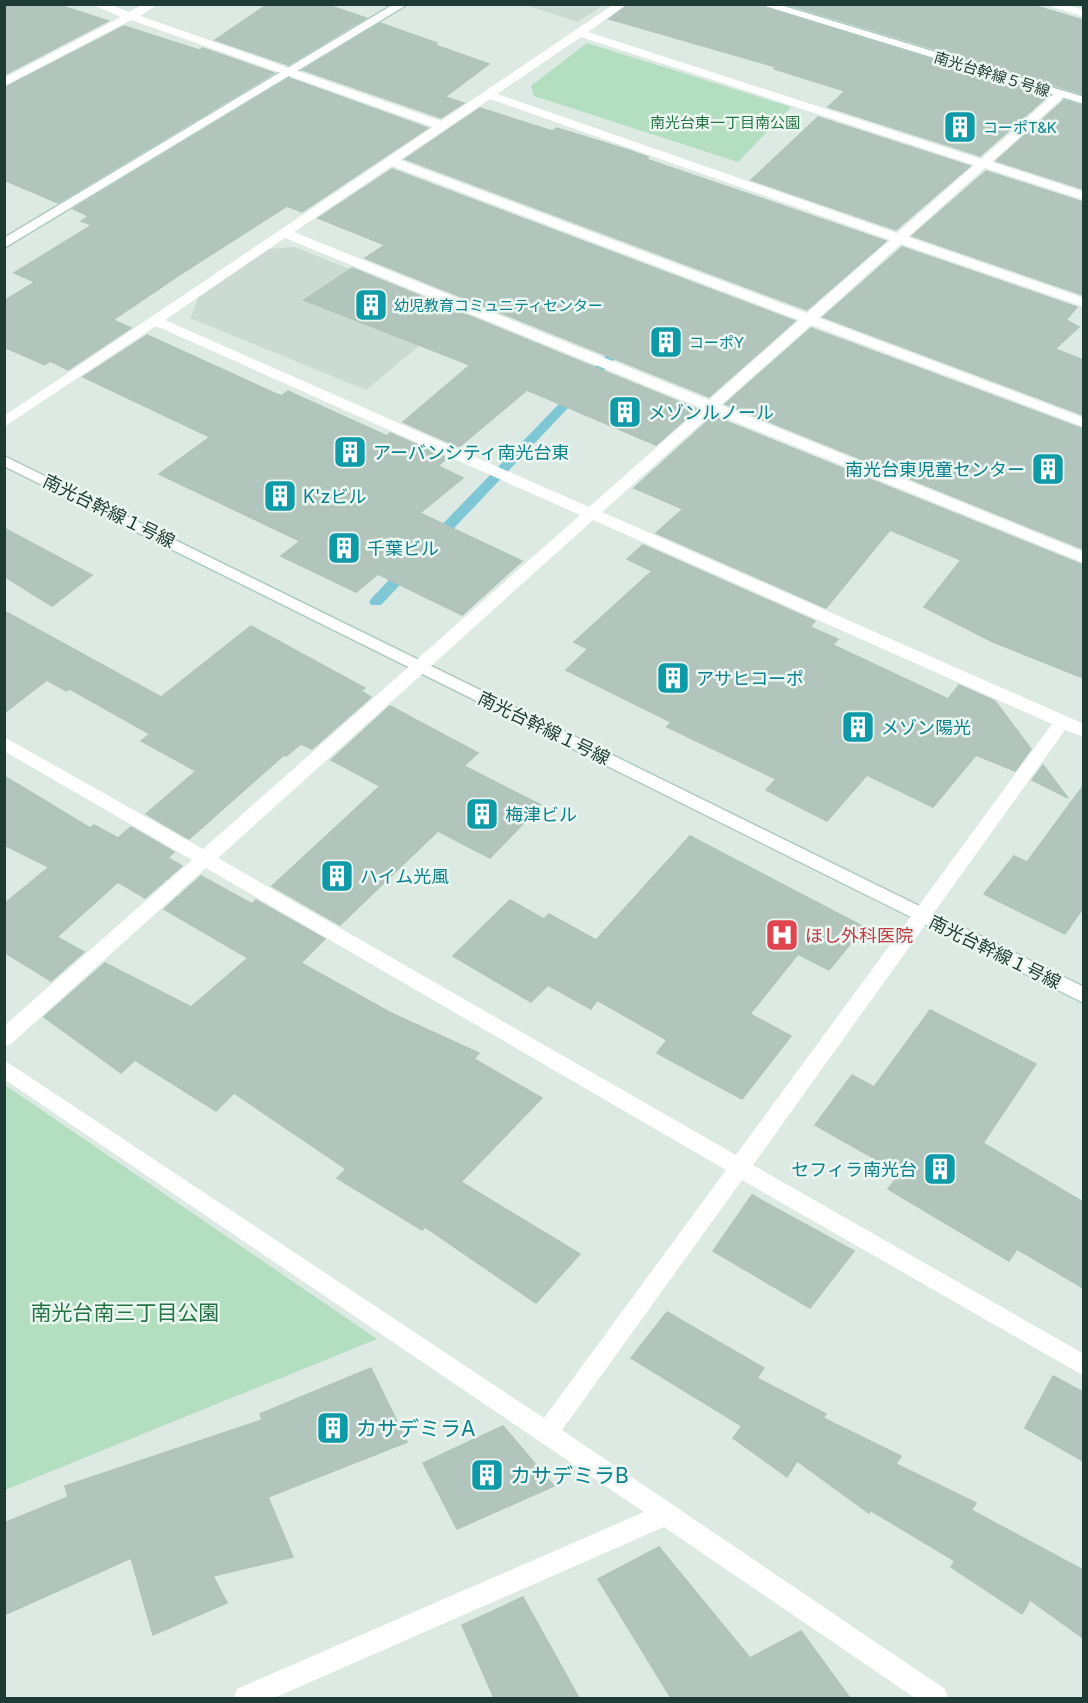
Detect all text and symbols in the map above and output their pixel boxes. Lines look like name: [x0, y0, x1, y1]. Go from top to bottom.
street label: 南光台幹線５号線: [932, 47, 1052, 101]
building icon: コーポT&K: [942, 109, 978, 145]
park label: 南光台東一丁目南公園: [650, 113, 800, 132]
place label: コーポT&K: [983, 118, 1057, 137]
building icon: 幼児教育コミュニティセンター: [353, 287, 389, 323]
place label: 幼児教育コミュニティセンター: [394, 296, 603, 315]
building icon: コーポY: [648, 324, 684, 360]
place label: コーポY: [689, 333, 744, 352]
building icon: メゾンルノール: [607, 394, 643, 430]
place label: メゾンルノール: [648, 402, 774, 423]
building icon: アーバンシティ南光台東: [332, 434, 368, 470]
place label: アーバンシティ南光台東: [373, 442, 570, 463]
building icon: 南光台東児童センター: [1030, 451, 1066, 487]
place label: 南光台東児童センター: [845, 459, 1025, 480]
street label: 南光台幹線１号線: [40, 470, 178, 552]
building icon: K'zビル: [262, 478, 298, 514]
place label: K'zビル: [303, 486, 366, 507]
building icon: 千葉ビル: [326, 530, 362, 566]
place label: 千葉ビル: [367, 538, 439, 559]
building icon: アサヒコーポ: [655, 660, 691, 696]
place label: アサヒコーポ: [696, 668, 804, 689]
street label: 南光台幹線１号線: [475, 687, 613, 769]
building icon: メゾン陽光: [840, 709, 876, 745]
place label: メゾン陽光: [881, 717, 971, 738]
building icon: 梅津ビル: [464, 796, 500, 832]
place label: 梅津ビル: [505, 804, 577, 825]
building icon: ハイム光風: [319, 858, 355, 894]
place label: ハイム光風: [360, 866, 449, 887]
street label: 南光台幹線１号線: [926, 911, 1064, 993]
hospital icon: ほし外科医院: [764, 917, 800, 953]
place label: ほし外科医院: [805, 925, 913, 946]
building icon: セフィラ南光台: [922, 1151, 958, 1187]
place label: セフィラ南光台: [791, 1159, 917, 1180]
park label: 南光台南三丁目公園: [31, 1300, 220, 1325]
building icon: カサデミラA: [315, 1410, 351, 1446]
place label: カサデミラA: [356, 1416, 476, 1441]
building icon: カサデミラB: [469, 1457, 505, 1493]
place label: カサデミラB: [510, 1463, 629, 1488]

